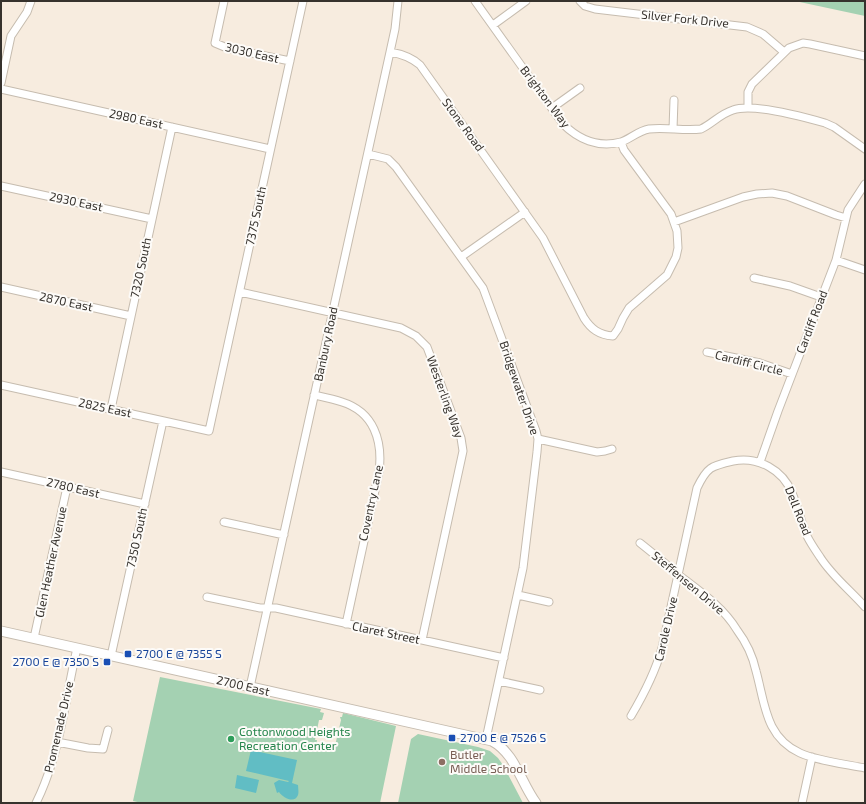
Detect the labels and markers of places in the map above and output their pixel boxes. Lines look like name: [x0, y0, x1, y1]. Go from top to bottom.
place label: 2700 E @ 7355 S: [136, 646, 222, 660]
marker: 2700 E @ 7355 S: [123, 649, 133, 659]
place label: 2700 E @ 7350 S: [12, 654, 99, 668]
marker: 2700 E @ 7350 S: [102, 657, 112, 667]
place label: Cottonwood Heights Recreation Center: [239, 724, 350, 752]
place label: 2700 E @ 7526 S: [460, 730, 547, 744]
marker: 2700 E @ 7526 S: [447, 733, 457, 743]
marker: Cottonwood Heights Recreation Center: [226, 734, 236, 744]
place label: Butler Middle School: [450, 747, 527, 775]
marker: Butler Middle School: [437, 757, 447, 767]

